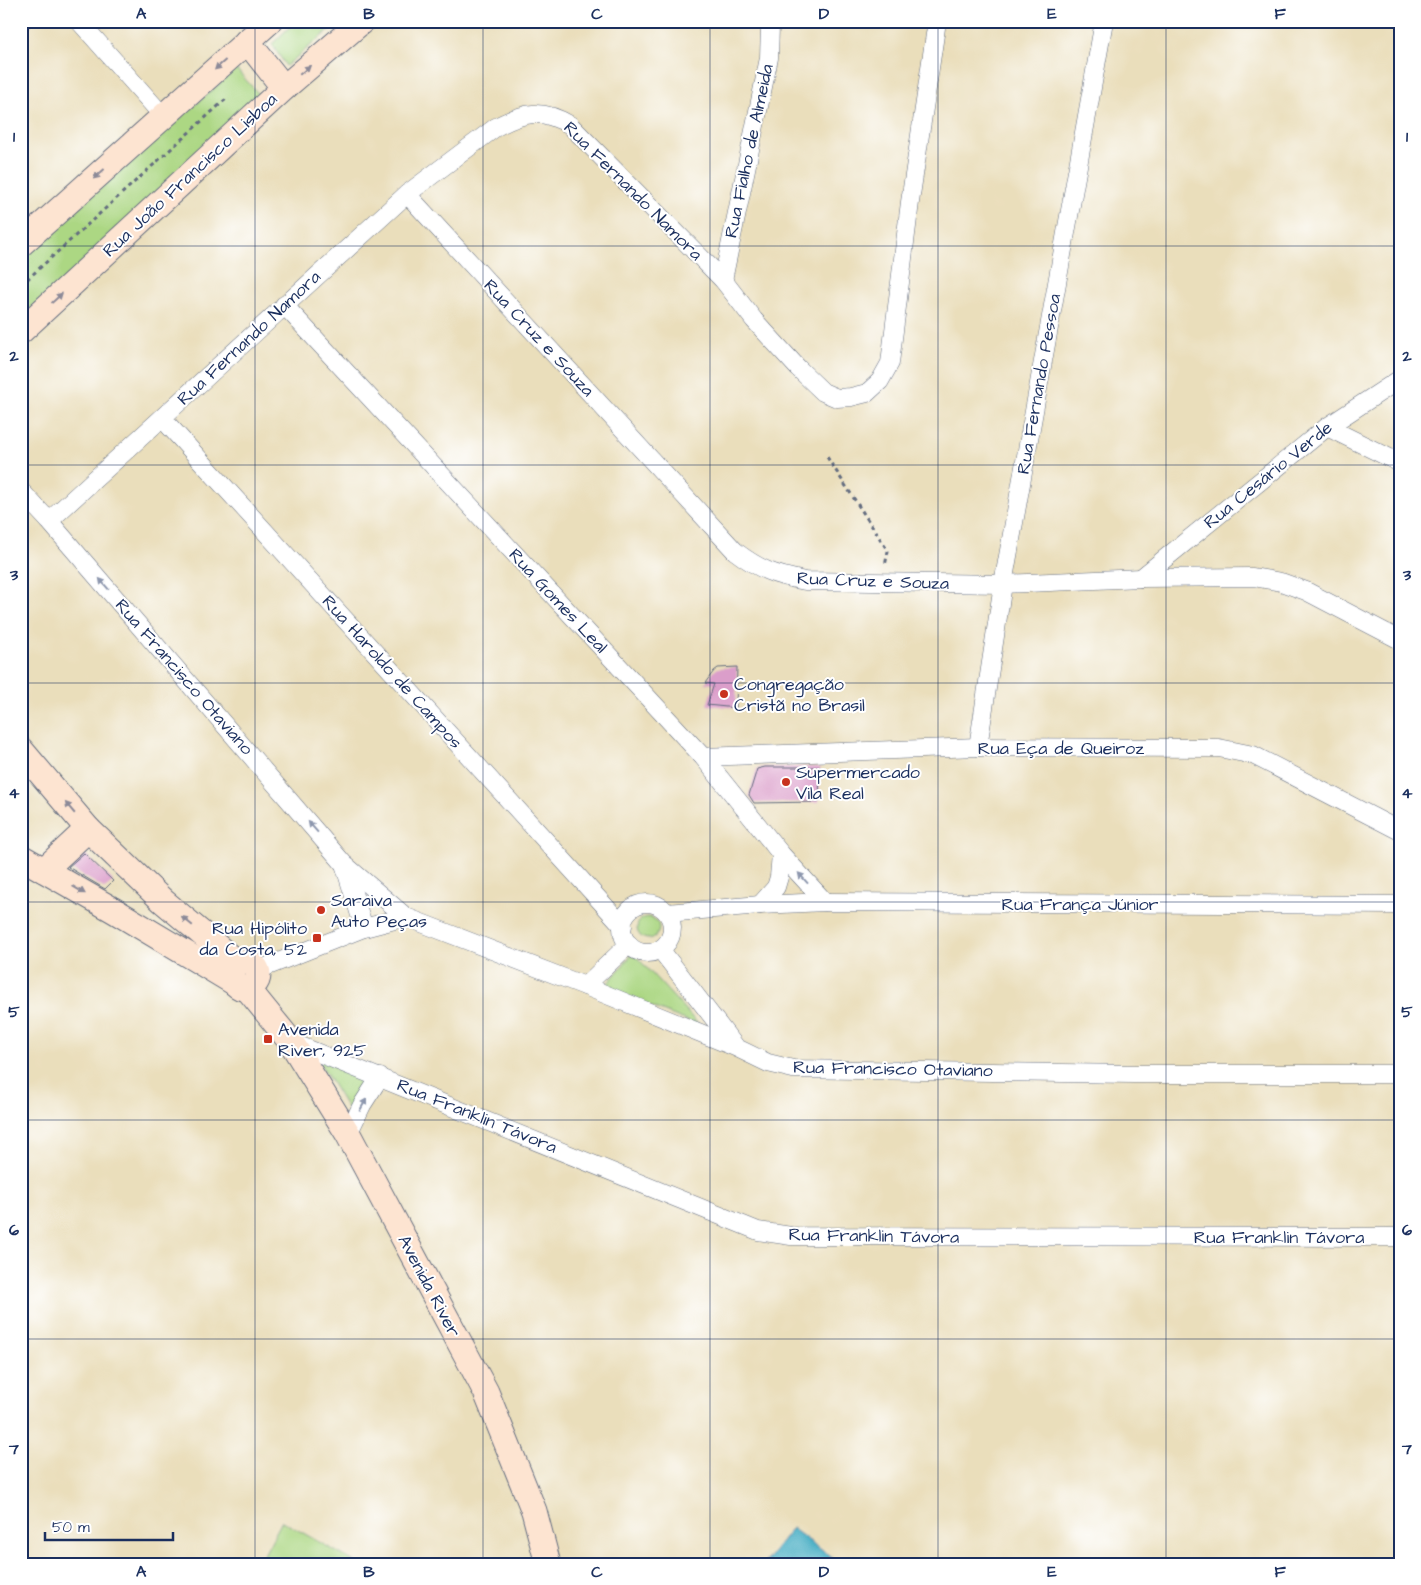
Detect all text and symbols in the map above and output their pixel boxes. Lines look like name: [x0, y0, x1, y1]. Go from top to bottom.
text: A: [136, 3, 147, 25]
text: B: [363, 3, 375, 25]
text: C: [591, 3, 603, 25]
text: D: [819, 3, 830, 25]
text: E: [1047, 3, 1057, 25]
text: F: [1274, 3, 1286, 25]
one-way arrow: [214, 60, 227, 71]
street label: Rua Fialho de Almeida: [718, 62, 780, 240]
one-way arrow: [299, 64, 312, 75]
street label: Rua João Francisco Lisboa: [97, 87, 283, 263]
street label: Rua Fernando Namora: [558, 116, 708, 266]
text: 1: [13, 126, 16, 148]
text: 1: [1406, 126, 1409, 148]
one-way arrow: [93, 168, 106, 179]
street label: Rua Fernando Namora: [172, 265, 326, 411]
street label: Rua Cruz e Souza: [478, 274, 600, 402]
one-way arrow: [51, 292, 63, 304]
street label: Rua Fernando Pessoa: [1011, 292, 1067, 476]
text: 2: [8, 345, 19, 367]
text: 2: [1401, 345, 1412, 367]
street label: Rua Cesário Verde: [1198, 415, 1338, 535]
street label: Rua Gomes Leal: [503, 543, 613, 659]
text: 3: [9, 564, 19, 586]
text: 3: [1402, 564, 1412, 586]
street label: Rua Cruz e Souza: [797, 566, 949, 596]
one-way arrow: [98, 579, 110, 591]
street label: Rua Haroldo de Campos: [316, 590, 468, 754]
street label: Rua Francisco Otaviano: [109, 593, 259, 761]
place label: Congregação Cristã no Brasil: [734, 672, 865, 718]
marker: Congregação Cristã no Brasil: [718, 688, 730, 700]
street label: Rua Eça de Queiroz: [978, 736, 1144, 761]
place label: Supermercado Vila Real: [796, 760, 920, 806]
marker: Supermercado Vila Real: [780, 776, 792, 788]
text: 4: [9, 782, 20, 804]
text: 4: [1402, 782, 1413, 804]
one-way arrow: [65, 802, 76, 815]
one-way arrow: [307, 821, 318, 834]
one-way arrow: [797, 873, 809, 885]
one-way arrow: [72, 886, 85, 895]
place label: Saraiva Auto Peças: [331, 888, 427, 934]
street label: Rua França Júnior: [1001, 892, 1159, 917]
marker: Saraiva Auto Peças: [315, 904, 327, 916]
one-way arrow: [181, 916, 194, 927]
place label: Rua Hipólito da Costa, 52: [200, 916, 308, 962]
marker: Rua Hipólito da Costa, 52: [311, 932, 323, 944]
text: 5: [8, 1001, 20, 1023]
text: 5: [1401, 1001, 1413, 1023]
place label: Avenida River, 925: [278, 1017, 367, 1063]
marker: Avenida River, 925: [262, 1033, 274, 1045]
street label: Rua Francisco Otaviano: [793, 1055, 993, 1083]
street label: Rua Franklin Távora: [393, 1072, 561, 1160]
one-way arrow: [359, 1098, 367, 1112]
text: 6: [9, 1219, 19, 1241]
text: 6: [1402, 1219, 1412, 1241]
street label: Rua Franklin Távora: [788, 1222, 960, 1250]
street label: Rua Franklin Távora: [1194, 1225, 1364, 1250]
street label: Avenida River: [392, 1230, 466, 1342]
text: 7: [8, 1438, 19, 1460]
text: 7: [1401, 1438, 1412, 1460]
scale bar: [45, 1510, 172, 1542]
text: 50 m: [52, 1517, 90, 1538]
text: A: [136, 1561, 147, 1583]
text: B: [363, 1561, 375, 1583]
text: C: [591, 1561, 603, 1583]
text: D: [819, 1561, 830, 1583]
text: E: [1047, 1561, 1057, 1583]
text: F: [1274, 1561, 1286, 1583]

